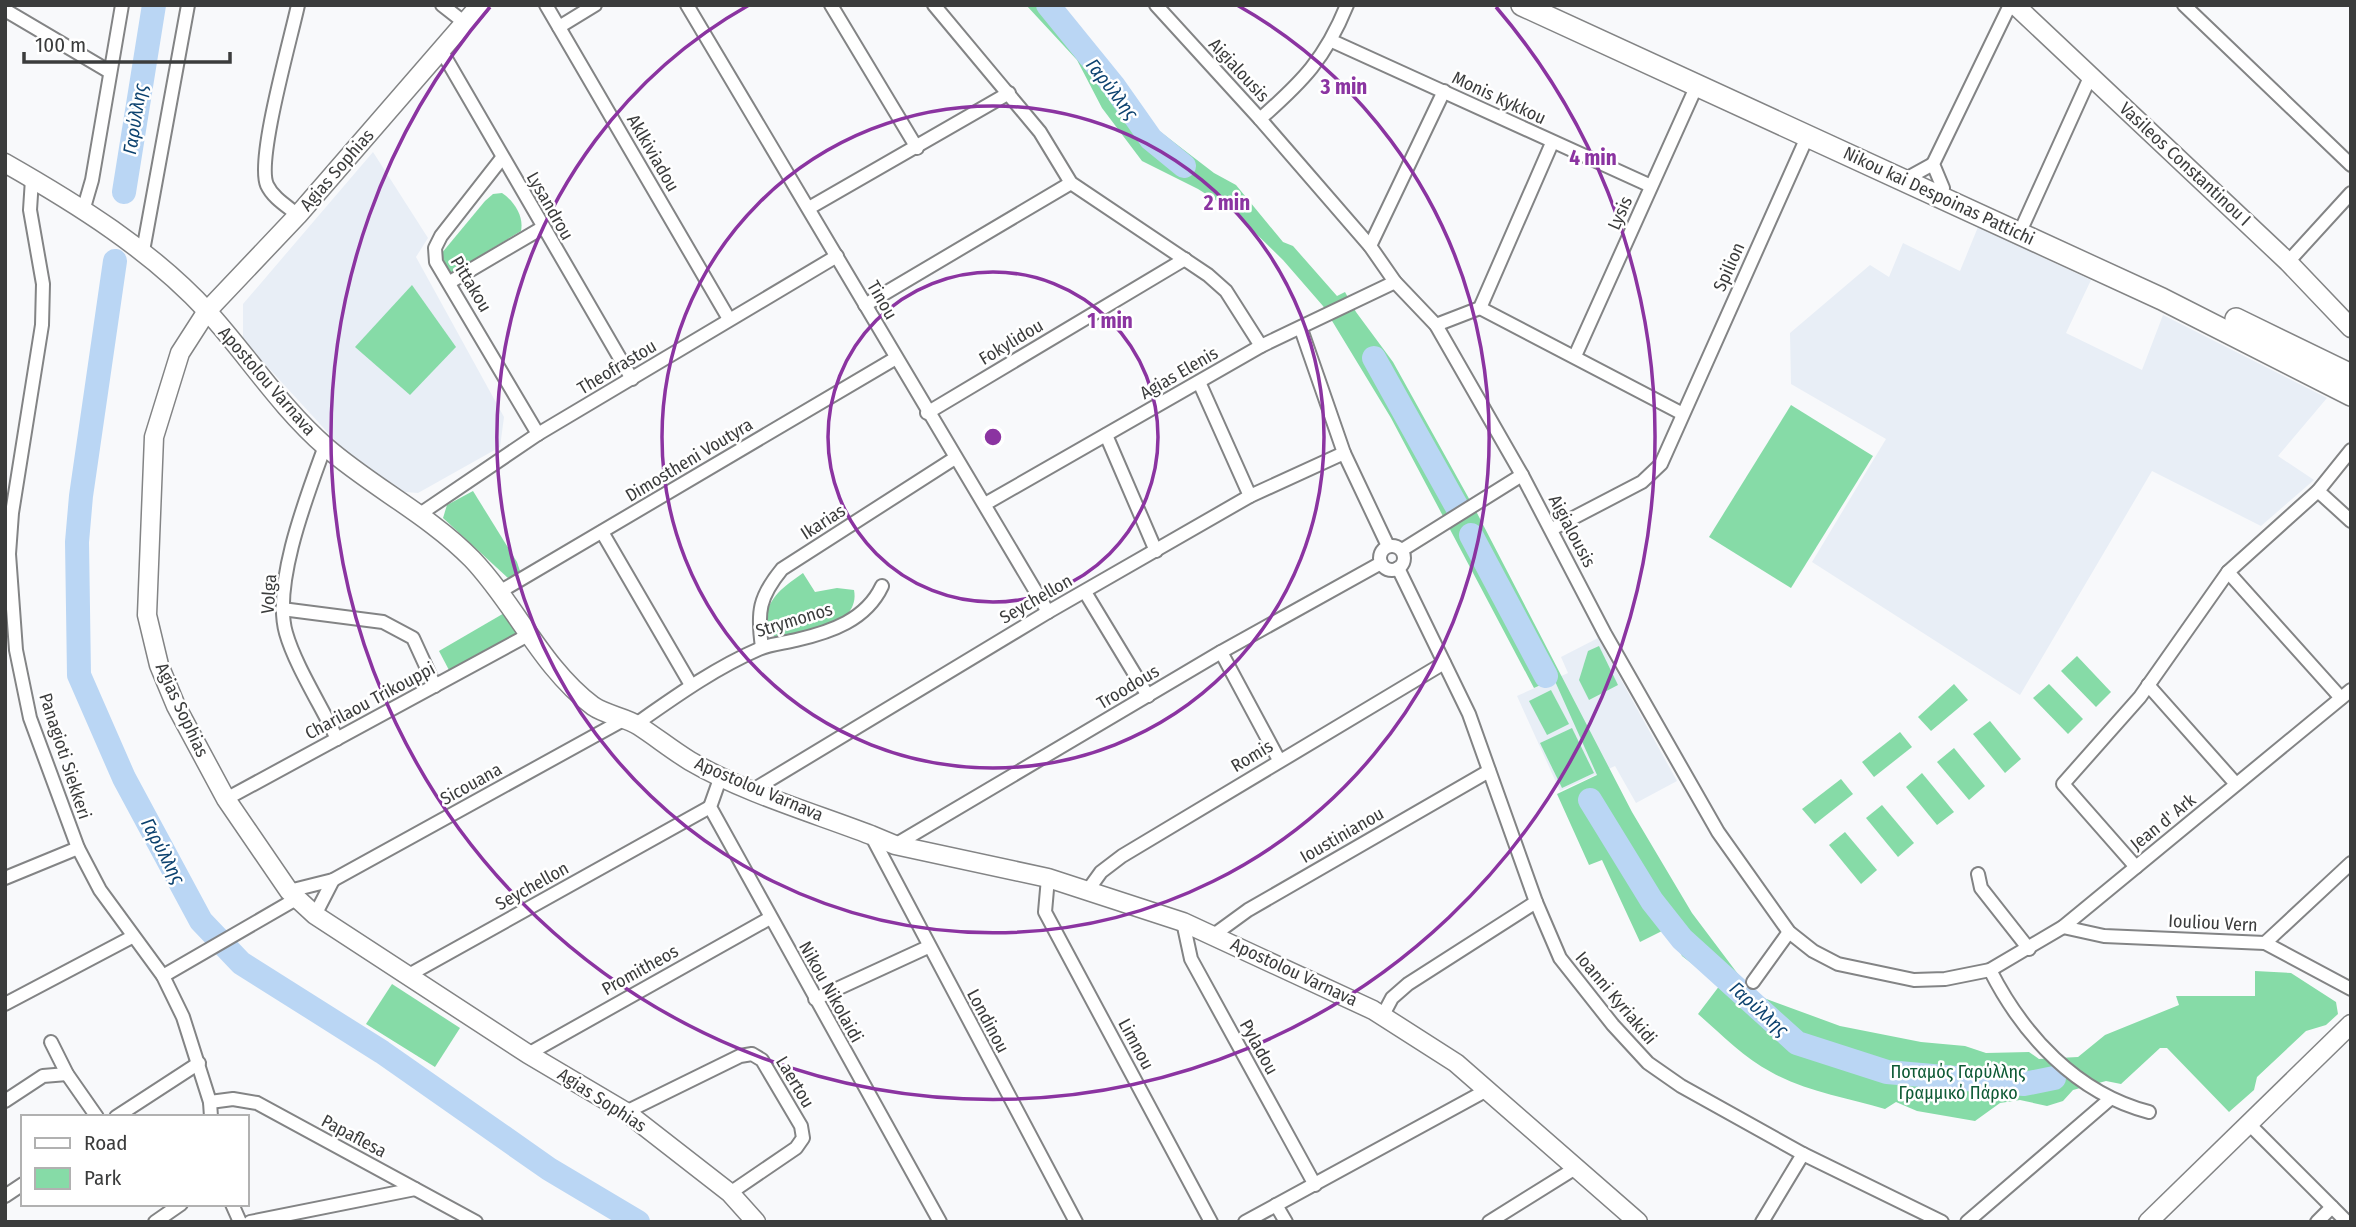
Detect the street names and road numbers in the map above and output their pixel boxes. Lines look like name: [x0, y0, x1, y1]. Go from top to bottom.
street label: Aigialousis: [1204, 34, 1274, 107]
street label: Monis Kykkou: [1449, 67, 1549, 129]
street label: Vasileos Constantinou I: [2115, 97, 2255, 231]
street label: Aklkiviadou: [622, 111, 684, 195]
street label: Agias Sophias: [295, 124, 379, 216]
street label: Nikou kai Despoinas Pattichi: [1840, 142, 2038, 250]
street label: Lysandrou: [522, 168, 578, 244]
street label: Lysis: [1603, 192, 1637, 233]
street label: Spilion: [1709, 239, 1749, 295]
street label: Pittakou: [446, 252, 496, 316]
street label: Tinou: [862, 277, 902, 323]
street label: Fokylidou: [975, 314, 1047, 370]
street label: Apostolou Varnava: [214, 322, 320, 440]
street label: Theofrastou: [573, 335, 661, 399]
street label: Agias Elenis: [1136, 342, 1222, 404]
street label: Dimostheni Voutyra: [621, 413, 757, 507]
street label: Aigialousis: [1544, 491, 1600, 571]
street label: Ikarias: [797, 499, 850, 545]
street label: Seychellon: [996, 569, 1076, 629]
street label: Volga: [257, 573, 281, 615]
street label: Strymonos: [753, 598, 835, 642]
street label: Charilaou Trikouppi: [301, 657, 439, 745]
street label: Agias Sophias: [151, 659, 214, 761]
street label: Troodous: [1093, 660, 1163, 714]
street label: Panagioti Siekkeri: [34, 690, 96, 822]
street label: Romis: [1227, 735, 1277, 777]
street label: Apostolou Varnava: [692, 752, 827, 826]
street label: Sicouana: [436, 758, 506, 810]
street label: Jean d' Ark: [2126, 789, 2201, 855]
street label: Ioustinianou: [1296, 802, 1388, 868]
street label: Seychellon: [492, 857, 572, 915]
street label: Iouliou Vern: [2168, 910, 2258, 936]
street label: Apostolou Varnava: [1227, 933, 1361, 1011]
street label: Nikou Nikolaidi: [794, 938, 868, 1046]
street label: Promitheos: [598, 940, 682, 1000]
street label: Ioanni Kyriakidi: [1571, 947, 1661, 1049]
street label: Londinou: [962, 985, 1014, 1057]
street label: Limnou: [1113, 1015, 1159, 1073]
street label: Pyladou: [1235, 1016, 1283, 1078]
street label: Laertou: [771, 1052, 819, 1112]
street label: Agias Sophias: [553, 1063, 651, 1137]
street label: Papaflesa: [318, 1110, 390, 1162]

